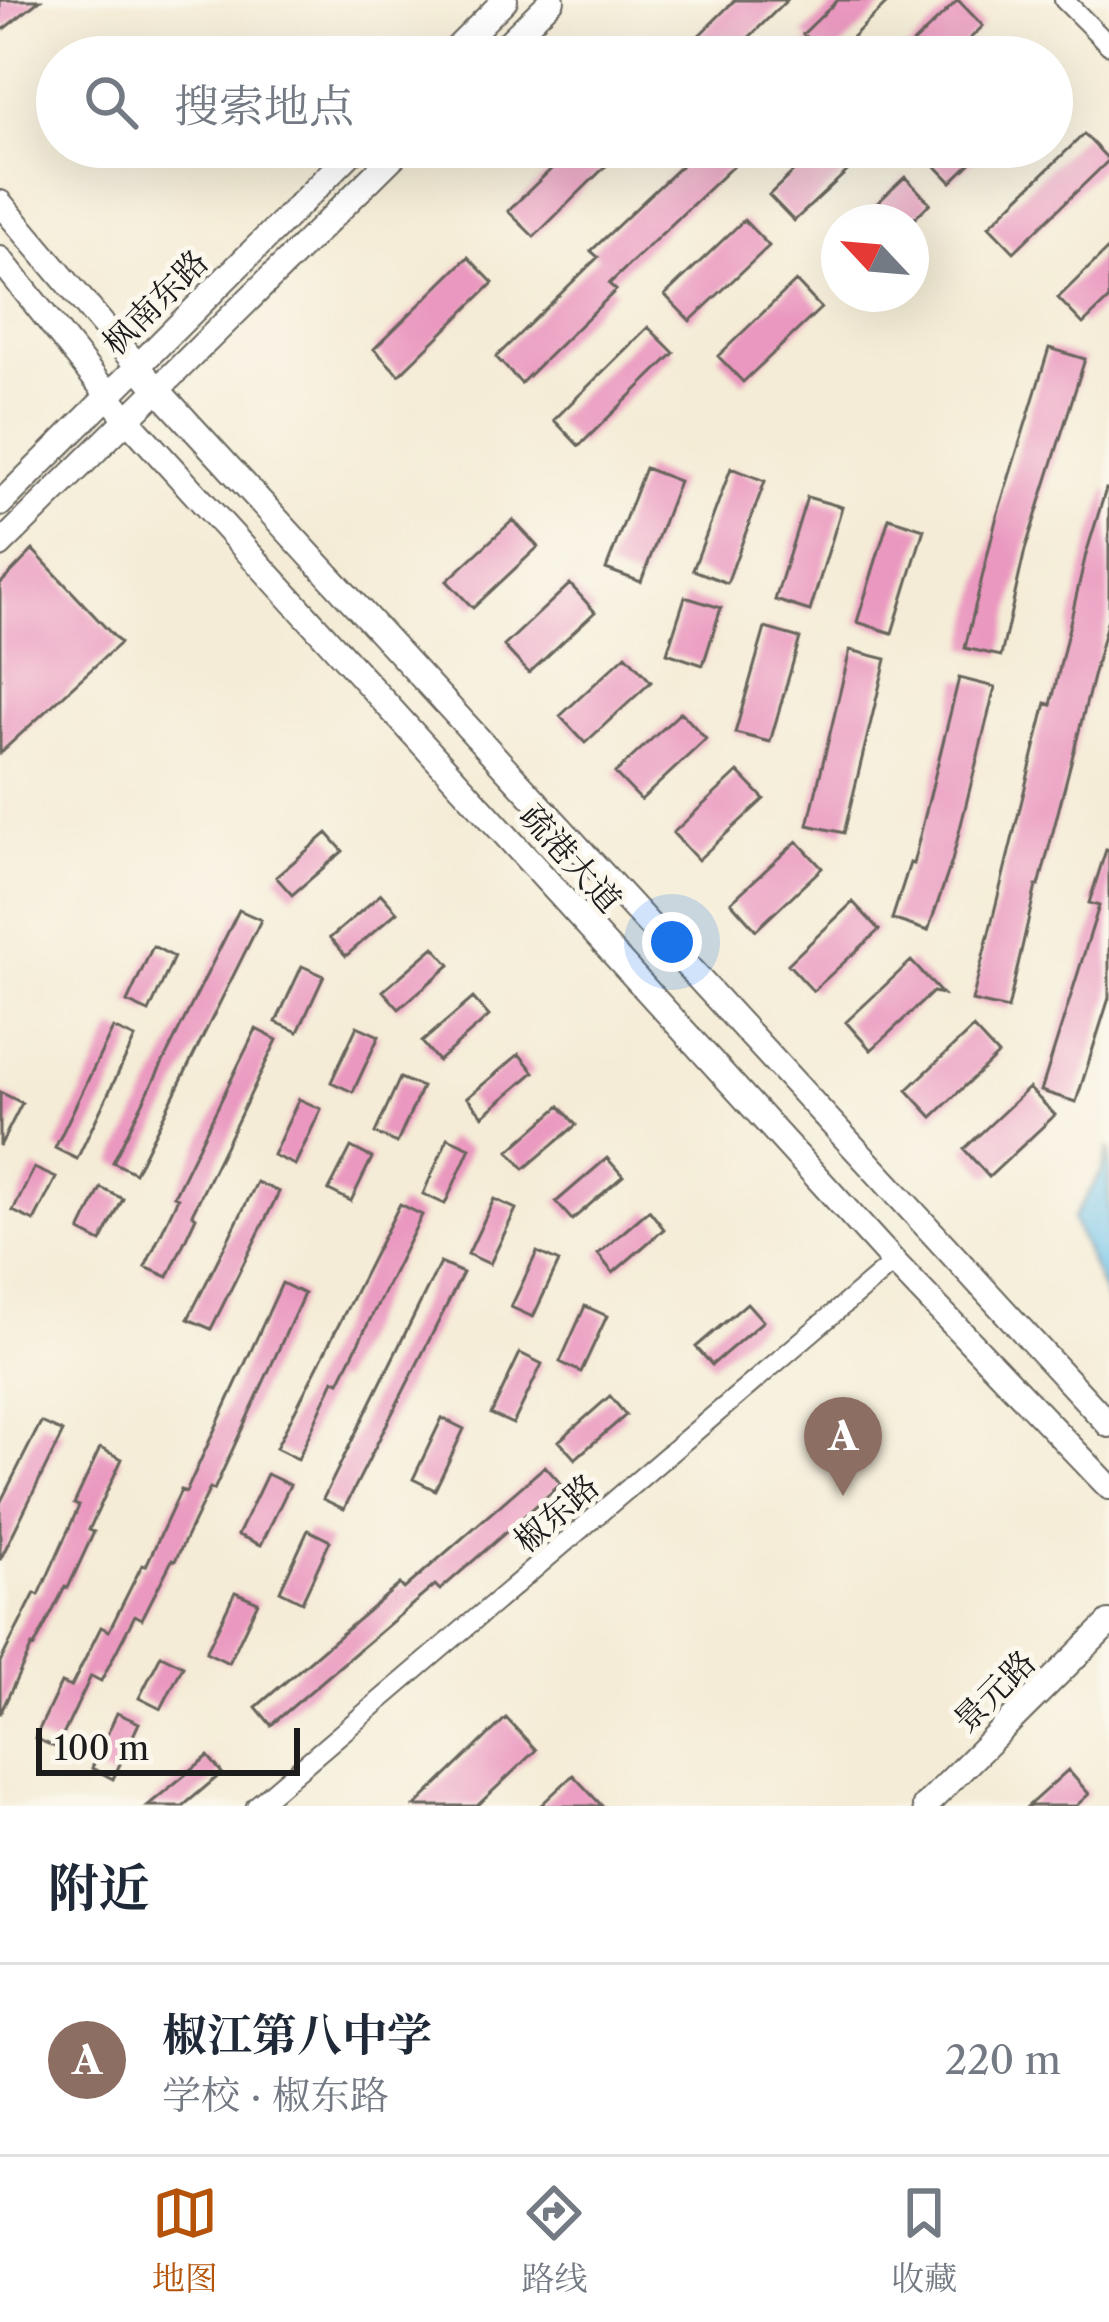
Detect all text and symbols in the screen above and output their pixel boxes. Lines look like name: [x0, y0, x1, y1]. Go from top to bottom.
search box: [36, 36, 1073, 168]
icon: search: [78, 69, 144, 135]
text: 搜索地点: [174, 78, 354, 134]
north arrow: [821, 204, 929, 312]
street label: 枫南东路: [94, 241, 217, 364]
street label: 疏港大道: [511, 796, 630, 921]
your location: [642, 912, 702, 972]
pin: A: [804, 1397, 882, 1496]
street label: 椒东路: [506, 1465, 607, 1561]
street label: 景元路: [945, 1642, 1044, 1741]
scale bar: [36, 1722, 300, 1775]
text: 100 m: [54, 1728, 149, 1769]
text: 附近: [48, 1857, 150, 1919]
text: 椒江第八中学: [162, 2007, 432, 2063]
text: A: [72, 2036, 102, 2084]
text: 220 m: [945, 2036, 1061, 2084]
text: 学校 · 椒东路: [162, 2071, 389, 2119]
tab: 地图: [152, 2180, 218, 2299]
tab: 路线: [521, 2180, 587, 2299]
tab: 收藏: [891, 2180, 957, 2299]

